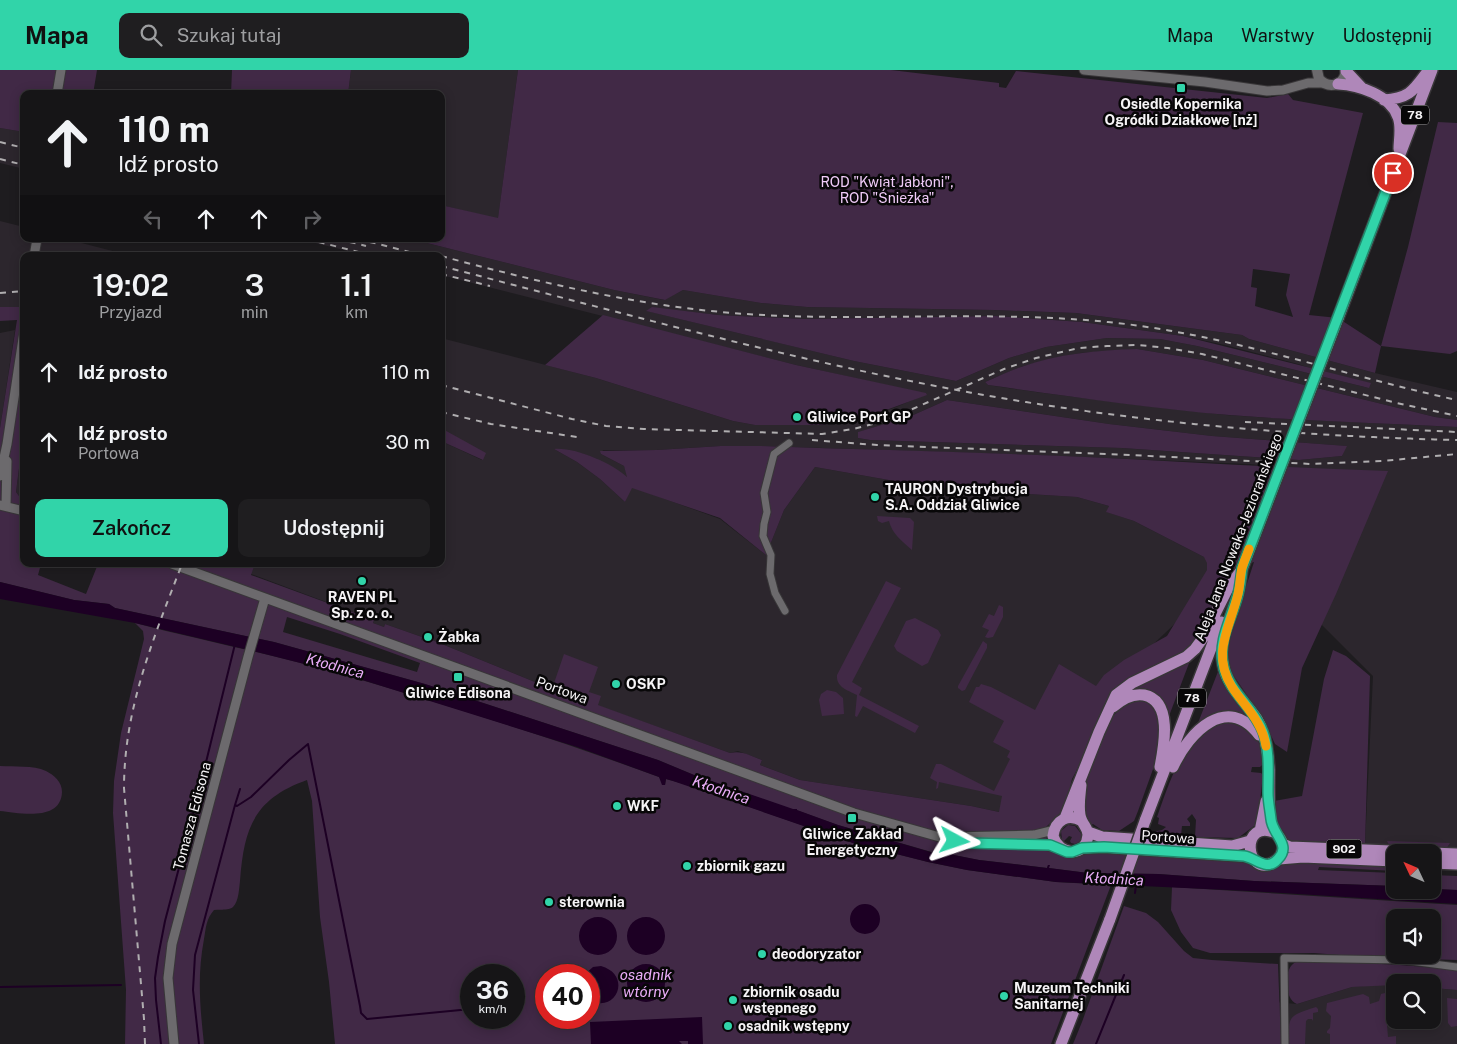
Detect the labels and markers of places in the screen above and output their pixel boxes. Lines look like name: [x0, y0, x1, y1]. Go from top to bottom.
marker: Osiedle Kopernika Ogródki Działkowe [nż]: [1175, 82, 1187, 94]
place label: Osiedle Kopernika Ogródki Działkowe [nż]: [1105, 96, 1257, 128]
pin: [1372, 152, 1414, 194]
place label: Gliwice Port GP: [807, 409, 911, 425]
marker: Gliwice Port GP: [791, 411, 803, 423]
place label: TAURON Dystrybucja S.A. Oddział Gliwice: [885, 481, 1028, 513]
marker: TAURON Dystrybucja S.A. Oddział Gliwice: [869, 491, 881, 503]
marker: RAVEN PL Sp. z o. o.: [356, 575, 368, 587]
place label: RAVEN PL Sp. z o. o.: [328, 589, 396, 621]
place label: Żabka: [438, 628, 480, 645]
marker: Żabka: [422, 631, 434, 643]
marker: Gliwice Edisona: [452, 671, 464, 683]
place label: OSKP: [626, 676, 666, 692]
marker: OSKP: [610, 678, 622, 690]
place label: Gliwice Edisona: [405, 685, 511, 701]
place label: WKF: [627, 798, 660, 814]
marker: WKF: [611, 800, 623, 812]
marker: Gliwice Zakład Energetyczny: [846, 812, 858, 824]
place label: Gliwice Zakład Energetyczny: [802, 826, 902, 858]
place label: zbiornik gazu: [697, 858, 785, 874]
marker: zbiornik gazu: [681, 860, 693, 872]
place label: sterownia: [559, 894, 625, 910]
marker: sterownia: [543, 896, 555, 908]
place label: deodoryzator: [772, 946, 861, 962]
marker: deodoryzator: [756, 948, 768, 960]
place label: Muzeum Techniki Sanitarnej: [1014, 980, 1130, 1012]
place label: zbiornik osadu wstępnego: [743, 984, 840, 1016]
marker: Muzeum Techniki Sanitarnej: [998, 990, 1010, 1002]
marker: zbiornik osadu wstępnego: [727, 994, 739, 1006]
place label: osadnik wstępny: [738, 1018, 850, 1034]
marker: osadnik wstępny: [722, 1020, 734, 1032]

